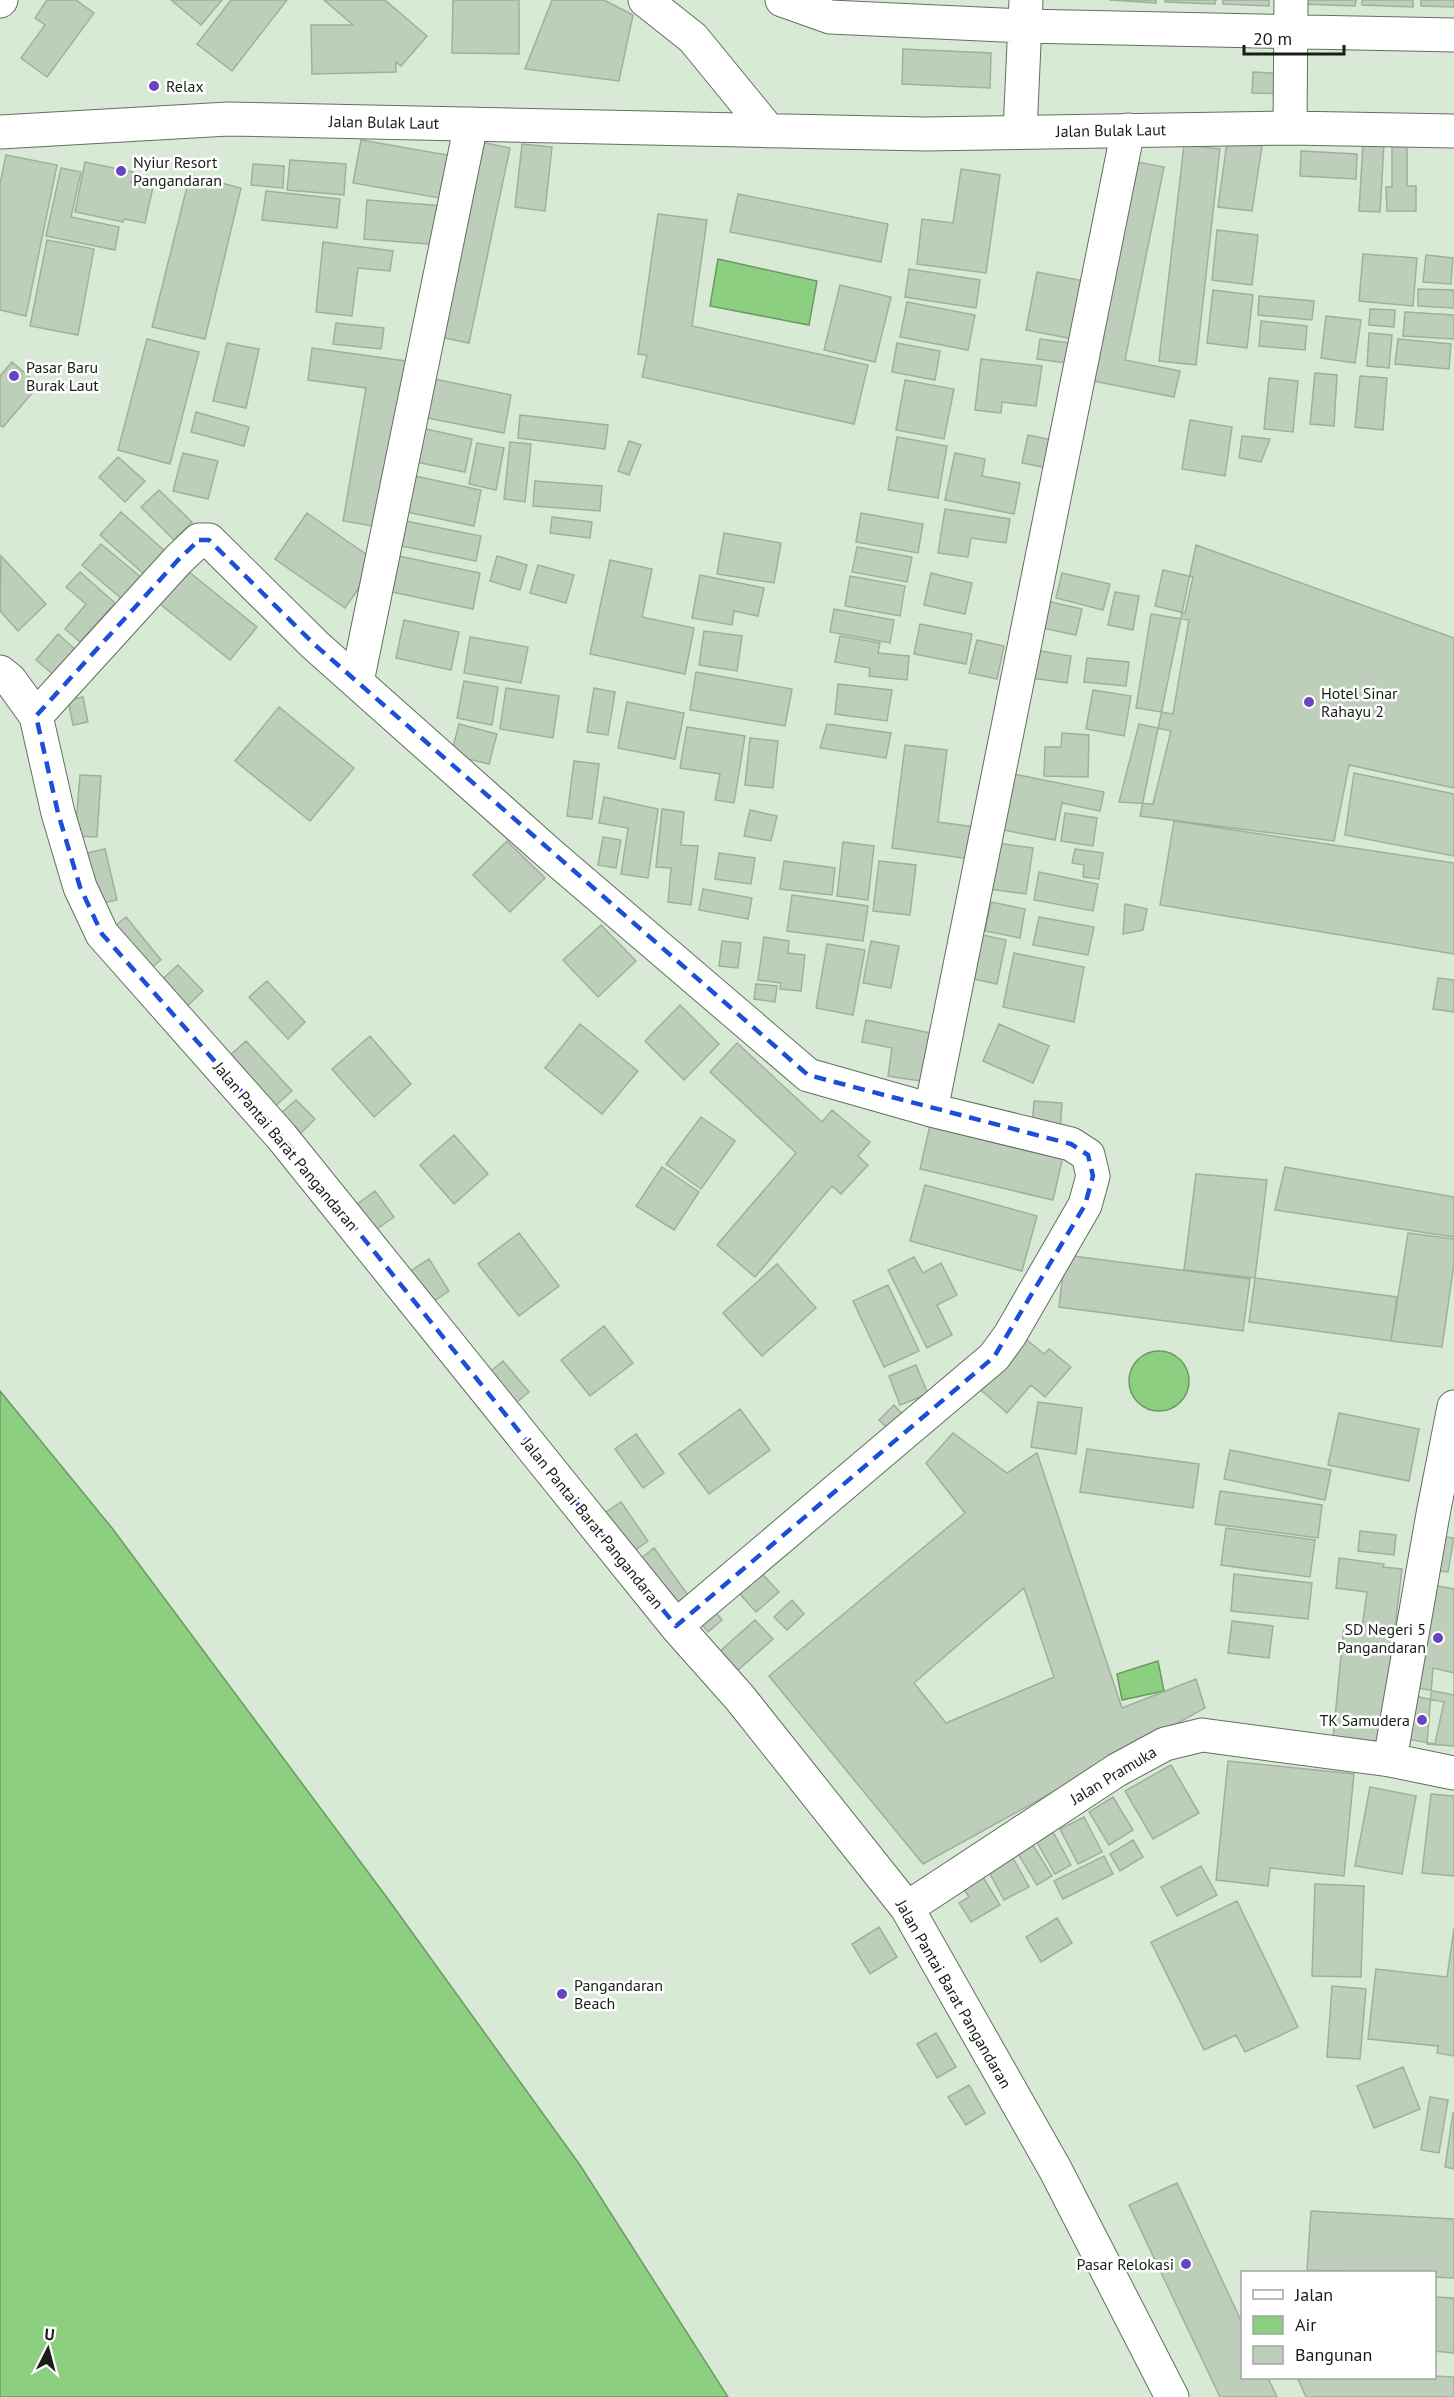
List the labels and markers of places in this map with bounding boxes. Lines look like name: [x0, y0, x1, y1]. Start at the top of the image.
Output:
place label: Relax: [166, 76, 204, 96]
marker: Relax: [147, 79, 161, 93]
place label: Nyiur Resort Pangandaran: [133, 152, 222, 190]
marker: Nyiur Resort Pangandaran: [114, 164, 128, 178]
place label: Pasar Baru Burak Laut: [26, 357, 99, 395]
marker: Pasar Baru Burak Laut: [7, 369, 21, 383]
place label: Hotel Sinar Rahayu 2: [1321, 683, 1398, 721]
marker: Hotel Sinar Rahayu 2: [1302, 695, 1316, 709]
place label: SD Negeri 5 Pangandaran: [1337, 1619, 1426, 1657]
marker: SD Negeri 5 Pangandaran: [1431, 1631, 1445, 1645]
place label: TK Samudera: [1319, 1710, 1410, 1730]
marker: TK Samudera: [1415, 1713, 1429, 1727]
place label: Pangandaran Beach: [574, 1975, 663, 2013]
marker: Pangandaran Beach: [555, 1987, 569, 2001]
place label: Pasar Relokasi: [1077, 2254, 1174, 2274]
marker: Pasar Relokasi: [1179, 2257, 1193, 2271]

